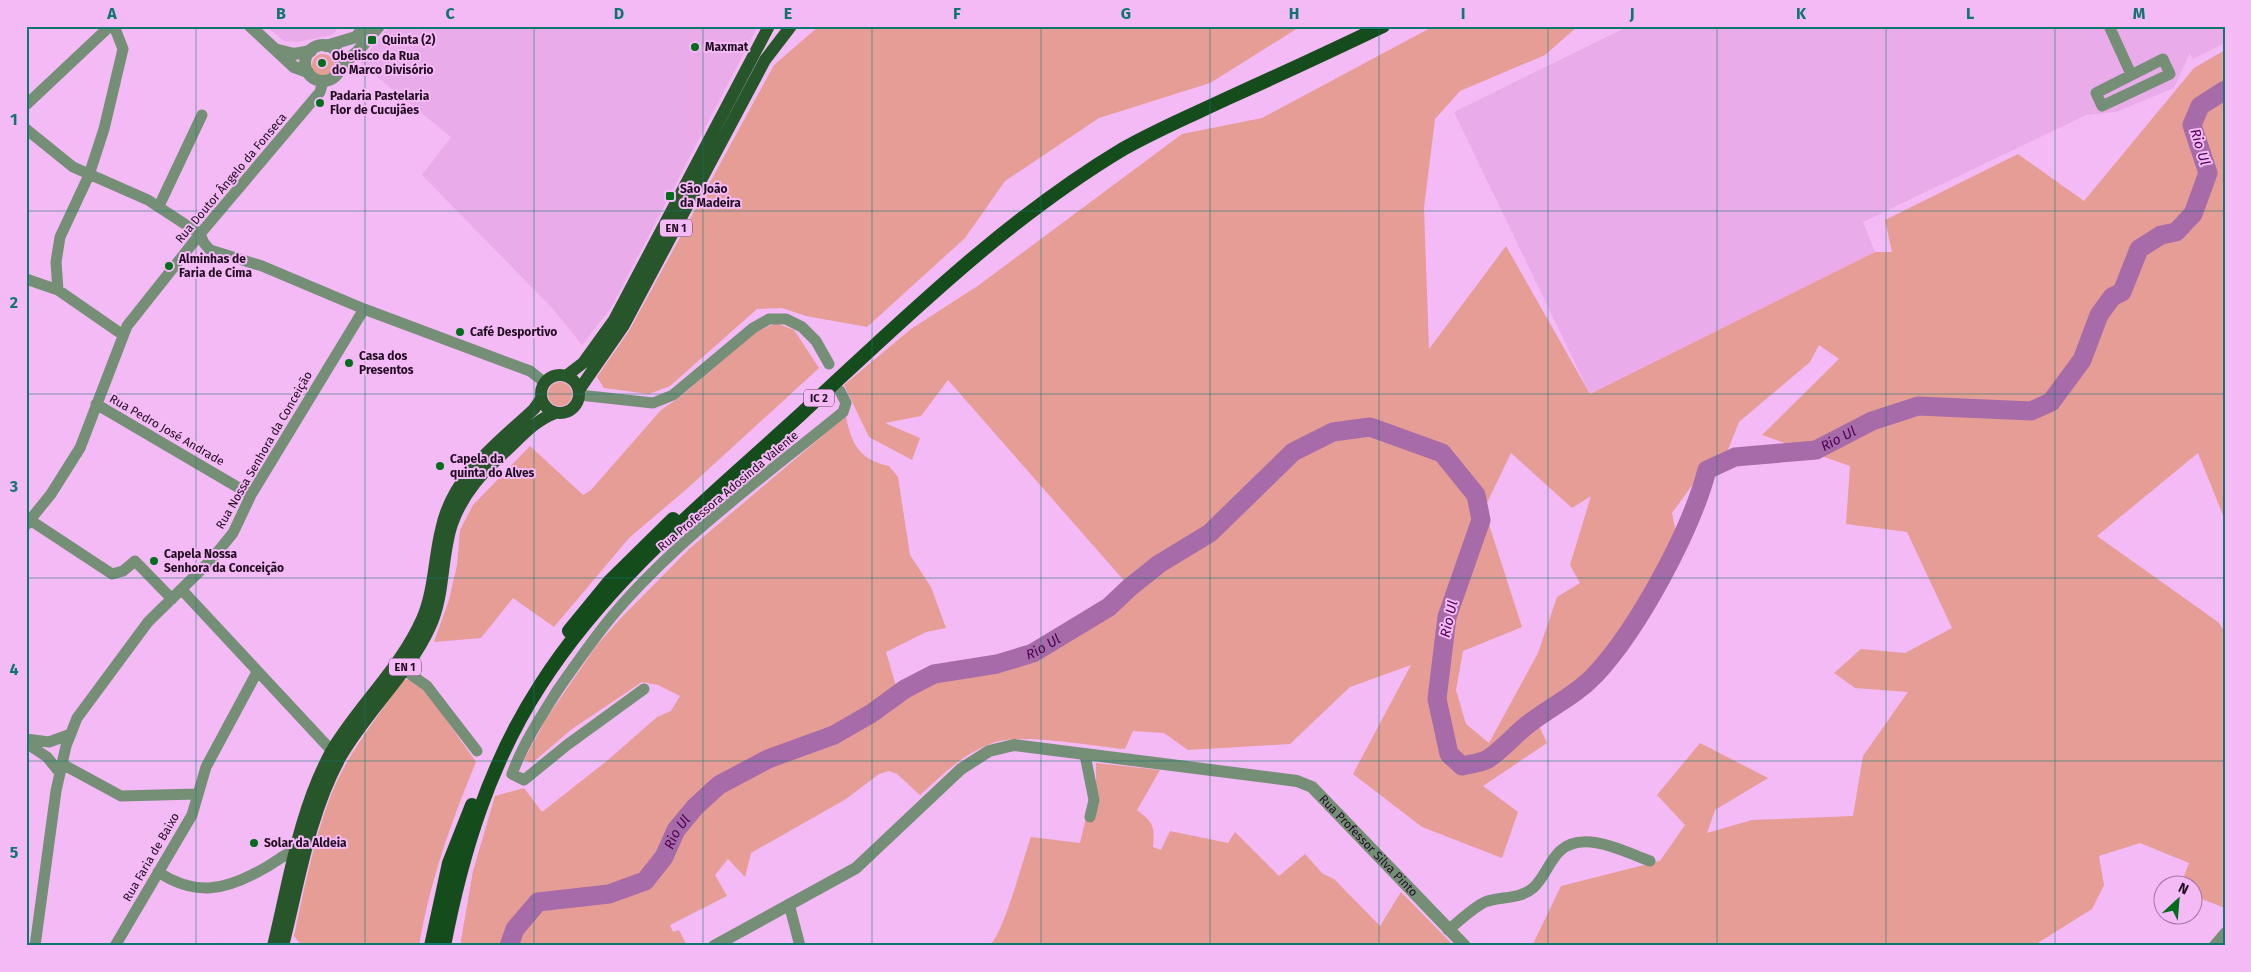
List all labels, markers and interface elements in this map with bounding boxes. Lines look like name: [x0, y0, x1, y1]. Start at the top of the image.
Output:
text: A: [106, 4, 117, 23]
text: B: [276, 4, 286, 23]
text: C: [445, 4, 455, 23]
text: D: [614, 4, 624, 23]
text: E: [784, 4, 792, 23]
text: F: [953, 4, 961, 23]
text: G: [1121, 4, 1131, 23]
text: H: [1289, 4, 1299, 23]
text: I: [1461, 4, 1465, 23]
text: J: [1628, 4, 1635, 23]
text: K: [1796, 4, 1807, 23]
text: L: [1966, 4, 1974, 23]
text: M: [2133, 4, 2146, 23]
place label: Quinta (2): [382, 33, 435, 47]
marker: Quinta (2): [366, 34, 378, 46]
place label: Maxmat: [705, 40, 749, 54]
marker: Maxmat: [689, 41, 701, 53]
place label: Obelisco da Rua do Marco Divisório: [332, 49, 434, 77]
marker: Obelisco da Rua do Marco Divisório: [316, 57, 328, 69]
place label: Padaria Pastelaria Flor de Cucujães: [330, 89, 430, 117]
marker: Padaria Pastelaria Flor de Cucujães: [314, 97, 326, 109]
street label: Rua Doutor Ângelo da Fonseca: [172, 109, 290, 246]
text: 1: [10, 110, 18, 129]
water label: Rio Ul: [2186, 127, 2214, 167]
place label: São João da Madeira: [680, 182, 741, 210]
marker: São João da Madeira: [664, 190, 676, 202]
road number: EN 1: [660, 220, 692, 237]
place label: Alminhas de Faria de Cima: [178, 252, 252, 280]
marker: Alminhas de Faria de Cima: [163, 260, 175, 272]
text: 2: [10, 293, 18, 312]
place label: Café Desportivo: [470, 325, 557, 339]
marker: Café Desportivo: [454, 326, 466, 338]
place label: Casa dos Presentos: [359, 349, 414, 377]
marker: Casa dos Presentos: [343, 357, 355, 369]
street label: Rua Nossa Senhora da Conceição: [213, 369, 315, 531]
road number: IC 2: [804, 389, 834, 406]
street label: Rua Pedro José Andrade: [107, 391, 227, 469]
water label: Rio Ul: [1818, 422, 1859, 455]
street label: Rua Professora Adosinda Valente: [655, 428, 801, 554]
place label: Capela da quinta do Alves: [450, 452, 535, 480]
marker: Capela da quinta do Alves: [434, 460, 446, 472]
text: 3: [9, 477, 18, 496]
place label: Capela Nossa Senhora da Conceição: [164, 547, 284, 576]
marker: Capela Nossa Senhora da Conceição: [148, 555, 160, 567]
water label: Rio Ul: [1437, 599, 1461, 639]
water label: Rio Ul: [1024, 630, 1063, 663]
road number: EN 1: [389, 659, 421, 676]
text: 4: [9, 660, 19, 679]
street label: Rua Professor Silva Pinto: [1316, 792, 1420, 899]
street label: Rua Faria de Baixo: [120, 810, 182, 904]
water label: Rio Ul: [660, 811, 694, 852]
place label: Solar da Aldeia: [264, 836, 347, 850]
marker: Solar da Aldeia: [248, 837, 260, 849]
text: 5: [10, 843, 19, 862]
north arrow: [2154, 874, 2204, 924]
text: N: [2176, 879, 2191, 898]

